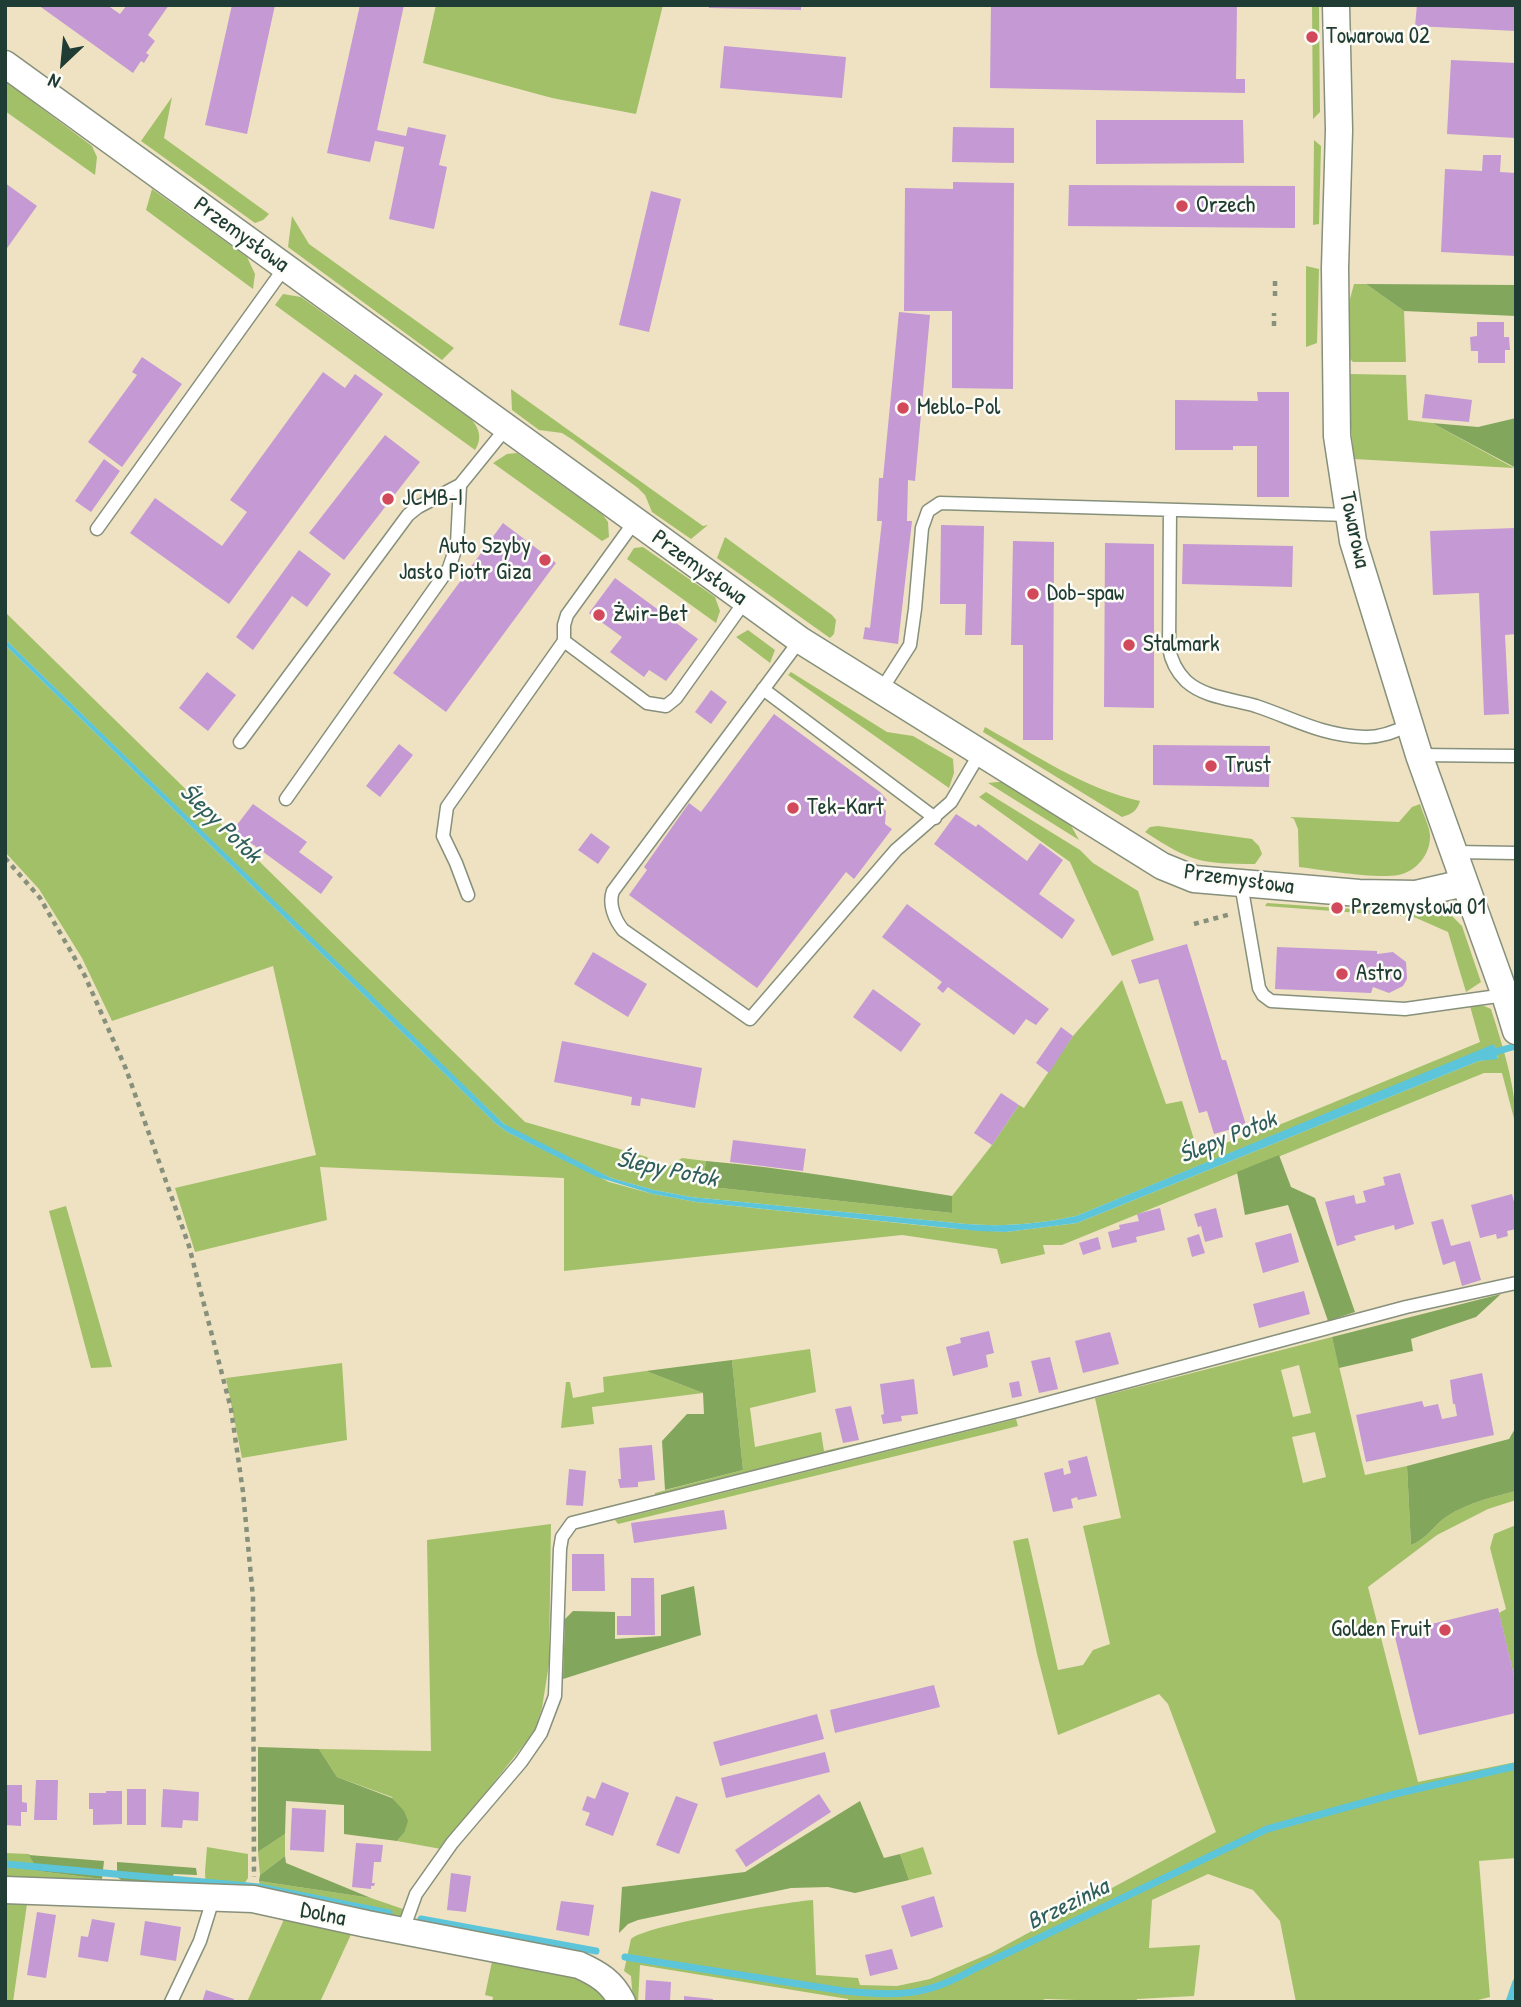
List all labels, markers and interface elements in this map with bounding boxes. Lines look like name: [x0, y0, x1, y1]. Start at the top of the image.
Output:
place label: Towarowa 02: [1326, 23, 1430, 51]
north arrow: [28, 28, 98, 98]
marker: Towarowa 02: [1304, 29, 1320, 45]
text: N: [44, 68, 64, 96]
street label: Przemysłowa: [188, 191, 294, 279]
place label: Orzech: [1196, 192, 1255, 220]
marker: Orzech: [1174, 198, 1190, 214]
place label: Meblo-Pol: [917, 394, 1000, 422]
marker: Meblo-Pol: [895, 400, 911, 416]
place label: JCMB-I: [402, 485, 463, 513]
street label: Towarowa: [1332, 489, 1376, 571]
marker: JCMB-I: [380, 491, 396, 507]
street label: Przemysłowa: [646, 524, 752, 612]
place label: Auto Szyby Jasło Piotr Giza: [399, 533, 531, 587]
marker: Auto Szyby Jasło Piotr Giza: [537, 552, 553, 568]
place label: Dob-spaw: [1047, 580, 1124, 608]
marker: Dob-spaw: [1025, 586, 1041, 602]
place label: Żwir-Bet: [613, 601, 687, 629]
marker: Żwir-Bet: [591, 607, 607, 623]
place label: Stalmark: [1143, 631, 1220, 659]
marker: Stalmark: [1121, 637, 1137, 653]
place label: Trust: [1225, 752, 1271, 780]
marker: Trust: [1203, 758, 1219, 774]
water label: Ślepy Potok: [173, 778, 267, 870]
place label: Tek-Kart: [807, 794, 884, 822]
marker: Tek-Kart: [785, 800, 801, 816]
street label: Przemysłowa: [1182, 859, 1296, 901]
place label: Przemysłowa 01: [1351, 894, 1486, 922]
marker: Przemysłowa 01: [1329, 900, 1345, 916]
place label: Astro: [1356, 960, 1402, 988]
marker: Astro: [1334, 966, 1350, 982]
water label: Ślepy Potok: [1175, 1106, 1281, 1170]
water label: Ślepy Potok: [614, 1145, 720, 1195]
place label: Golden Fruit: [1331, 1616, 1431, 1644]
marker: Golden Fruit: [1437, 1622, 1453, 1638]
water label: Brzezinka: [1023, 1873, 1113, 1937]
street label: Dolna: [298, 1897, 348, 1933]

